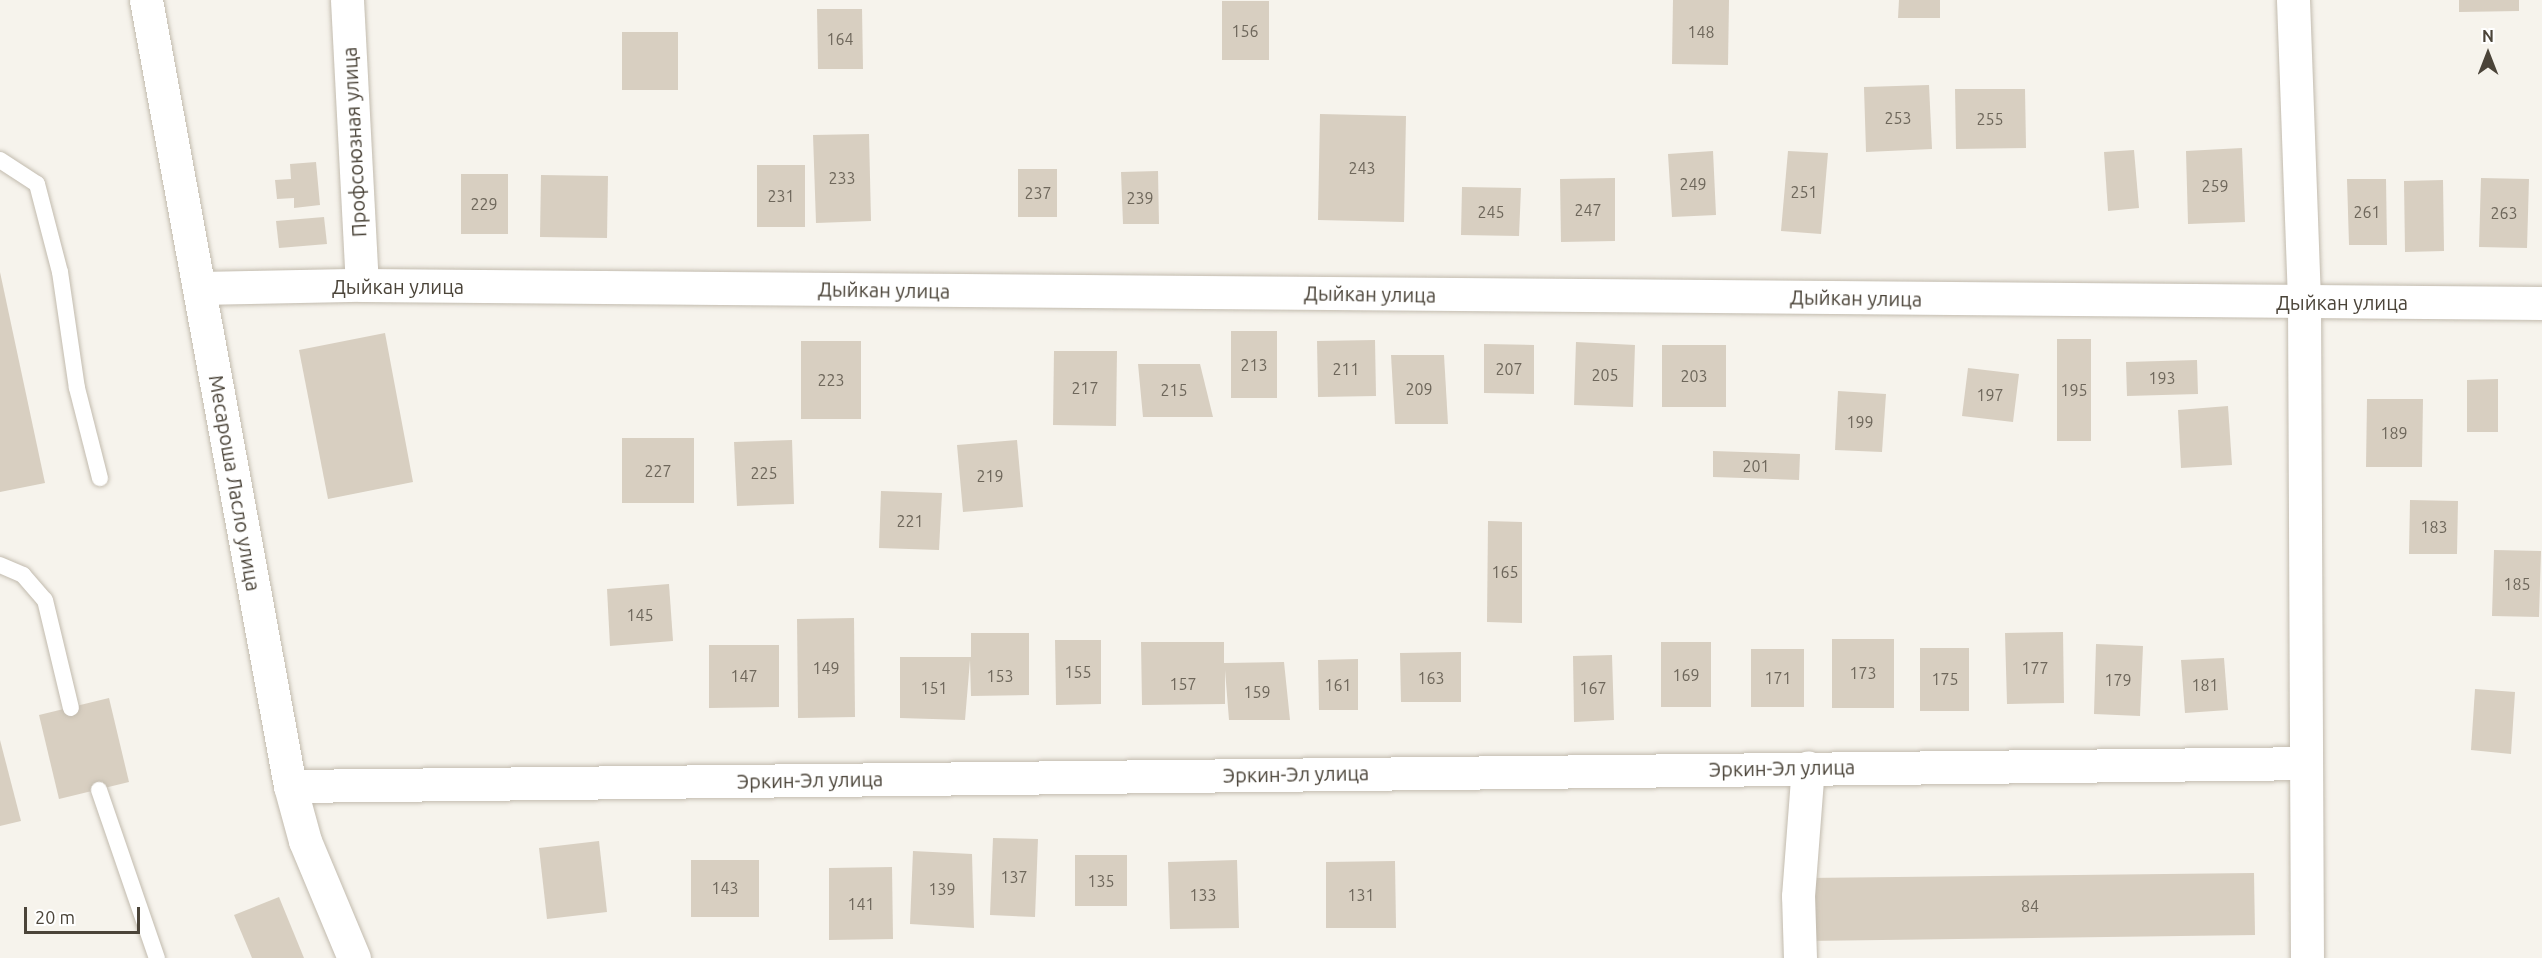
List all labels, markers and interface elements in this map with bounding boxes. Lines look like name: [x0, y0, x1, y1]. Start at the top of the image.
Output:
house number: 156: [1231, 21, 1259, 41]
house number: 148: [1687, 22, 1715, 42]
north arrow: [2458, 24, 2518, 84]
text: N: [2482, 27, 2494, 45]
house number: 164: [826, 29, 854, 49]
street label: Профсоюзная улица: [337, 46, 371, 238]
house number: 253: [1884, 108, 1912, 128]
house number: 255: [1976, 109, 2004, 129]
house number: 243: [1348, 158, 1376, 178]
house number: 233: [828, 168, 856, 188]
house number: 249: [1679, 174, 1707, 194]
house number: 259: [2201, 176, 2229, 196]
house number: 251: [1790, 182, 1818, 202]
house number: 237: [1024, 183, 1052, 203]
house number: 231: [767, 186, 795, 206]
house number: 239: [1126, 188, 1154, 208]
house number: 229: [470, 194, 498, 214]
house number: 247: [1574, 200, 1602, 220]
house number: 245: [1477, 202, 1505, 222]
house number: 261: [2353, 202, 2381, 222]
house number: 263: [2490, 203, 2518, 223]
street label: Дыйкан улица: [332, 274, 464, 298]
street label: Дыйкан улица: [818, 277, 950, 303]
street label: Дыйкан улица: [1304, 281, 1436, 307]
street label: Дыйкан улица: [1790, 285, 1922, 311]
street label: Дыйкан улица: [2276, 290, 2408, 314]
house number: 213: [1240, 355, 1268, 375]
house number: 211: [1332, 359, 1360, 379]
house number: 207: [1495, 359, 1523, 379]
house number: 205: [1591, 365, 1619, 385]
house number: 203: [1680, 366, 1708, 386]
house number: 193: [2148, 368, 2176, 388]
house number: 223: [817, 370, 845, 390]
street label: Месароша Ласло улица: [204, 373, 266, 593]
house number: 217: [1071, 378, 1099, 398]
house number: 209: [1405, 379, 1433, 399]
house number: 215: [1160, 380, 1188, 400]
house number: 195: [2060, 380, 2088, 400]
house number: 197: [1976, 385, 2004, 405]
house number: 199: [1846, 412, 1874, 432]
house number: 189: [2380, 423, 2408, 443]
house number: 201: [1742, 456, 1770, 476]
house number: 227: [644, 461, 672, 481]
house number: 225: [750, 463, 778, 483]
house number: 219: [976, 466, 1004, 486]
house number: 221: [896, 511, 924, 531]
house number: 183: [2420, 517, 2448, 537]
house number: 165: [1491, 562, 1519, 582]
house number: 185: [2503, 574, 2531, 594]
house number: 145: [626, 605, 654, 625]
house number: 149: [812, 658, 840, 678]
house number: 177: [2021, 658, 2049, 678]
house number: 155: [1064, 662, 1092, 682]
house number: 173: [1849, 663, 1877, 683]
house number: 169: [1672, 665, 1700, 685]
house number: 147: [730, 666, 758, 686]
house number: 153: [986, 666, 1014, 686]
house number: 163: [1417, 668, 1445, 688]
house number: 171: [1764, 668, 1792, 688]
house number: 175: [1931, 669, 1959, 689]
house number: 179: [2104, 670, 2132, 690]
house number: 157: [1169, 674, 1197, 694]
house number: 161: [1324, 675, 1352, 695]
house number: 181: [2191, 675, 2219, 695]
house number: 151: [920, 678, 948, 698]
house number: 167: [1579, 678, 1607, 698]
house number: 159: [1243, 682, 1271, 702]
street label: Эркин-Эл улица: [1709, 755, 1855, 781]
street label: Эркин-Эл улица: [1223, 761, 1369, 787]
street label: Эркин-Эл улица: [737, 767, 883, 793]
house number: 137: [1000, 867, 1028, 887]
house number: 135: [1087, 871, 1115, 891]
house number: 143: [711, 878, 739, 898]
house number: 139: [928, 879, 956, 899]
house number: 133: [1189, 885, 1217, 905]
house number: 131: [1347, 885, 1375, 905]
house number: 141: [847, 894, 875, 914]
scale bar: [27, 895, 142, 933]
house number: 84: [2021, 896, 2039, 916]
text: 20 m: [35, 907, 75, 927]

